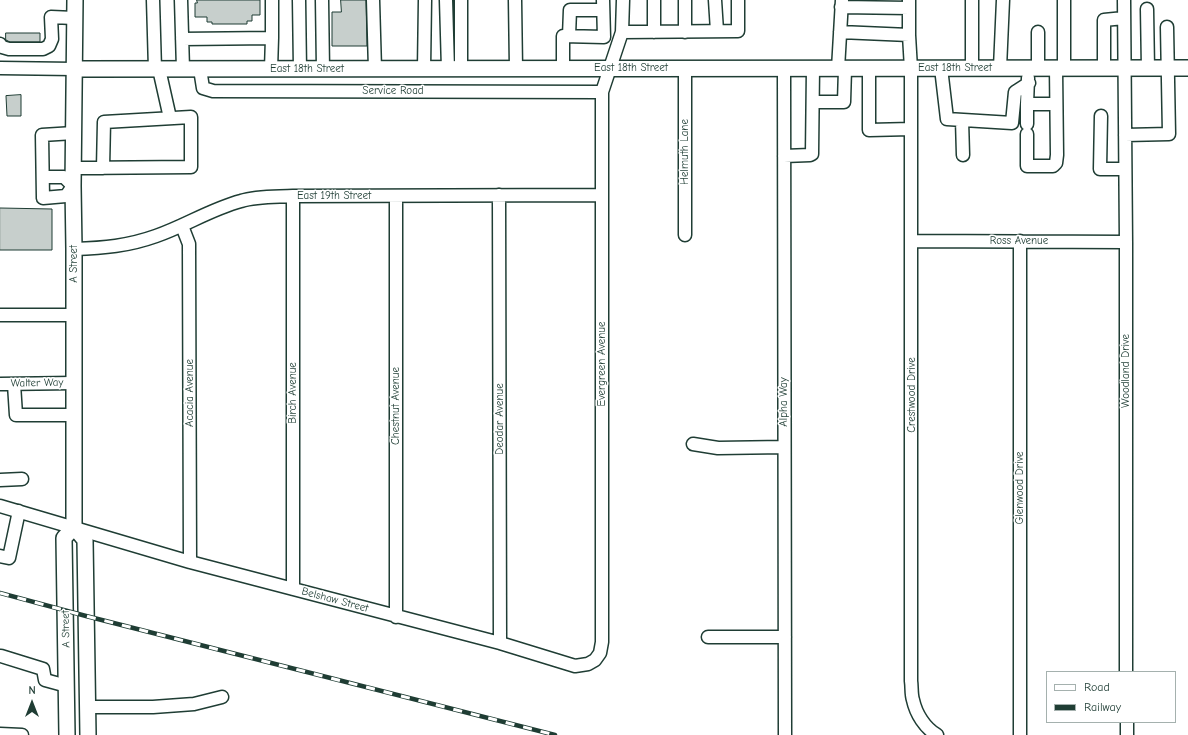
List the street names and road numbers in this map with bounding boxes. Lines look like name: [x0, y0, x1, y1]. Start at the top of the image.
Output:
street label: East 18th Street: [594, 61, 668, 75]
street label: East 18th Street: [918, 61, 992, 75]
street label: East 18th Street: [270, 62, 344, 76]
street label: Service Road: [362, 84, 424, 98]
street label: Helmuth Lane: [678, 119, 692, 185]
street label: East 19th Street: [297, 189, 371, 203]
street label: Ross Avenue: [990, 234, 1048, 248]
street label: A Street: [67, 245, 81, 283]
street label: Evergreen Avenue: [595, 322, 609, 406]
street label: Woodland Drive: [1119, 334, 1133, 408]
street label: Crestwood Drive: [905, 357, 919, 433]
street label: Acacia Avenue: [183, 359, 197, 427]
street label: Birch Avenue: [286, 362, 300, 424]
street label: Chestnut Avenue: [389, 367, 403, 445]
street label: Walter Way: [11, 376, 63, 390]
street label: Alpha Way: [777, 377, 791, 427]
street label: Deodar Avenue: [493, 383, 507, 455]
street label: Glenwood Drive: [1013, 451, 1027, 525]
street label: Belshaw Street: [300, 585, 370, 615]
street label: A Street: [59, 610, 73, 648]

